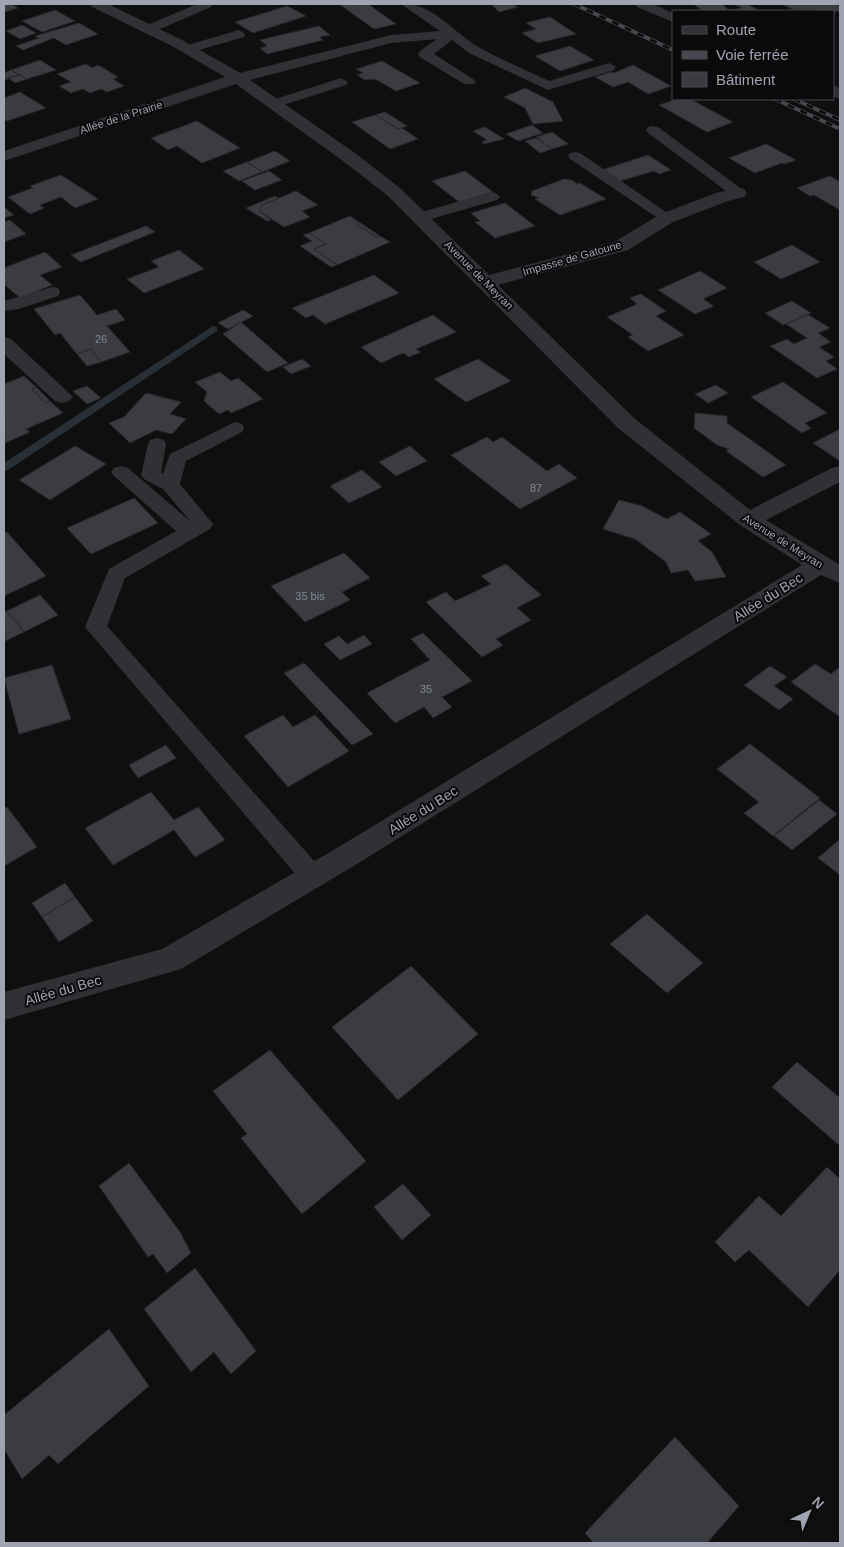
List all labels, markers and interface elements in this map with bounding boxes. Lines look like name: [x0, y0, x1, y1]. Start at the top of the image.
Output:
legend: [672, 10, 834, 100]
text: Route: [716, 21, 756, 38]
text: Voie ferrée: [716, 46, 789, 63]
text: Bâtiment: [716, 71, 776, 88]
street label: Allée de la Prairie: [78, 98, 164, 136]
street label: Avenue de Meyran: [442, 238, 516, 312]
street label: Impasse de Gatoune: [521, 238, 623, 278]
house number: 26: [95, 333, 107, 345]
house number: 87: [530, 482, 542, 494]
street label: Avenue de Meyran: [741, 511, 825, 571]
street label: Allée du Bec: [730, 569, 806, 625]
house number: 35 bis: [295, 590, 325, 602]
house number: 35: [420, 683, 432, 695]
street label: Allée du Bec: [385, 782, 461, 838]
street label: Allée du Bec: [23, 971, 103, 1009]
north arrow: [784, 1487, 834, 1537]
text: N: [809, 1493, 827, 1512]

